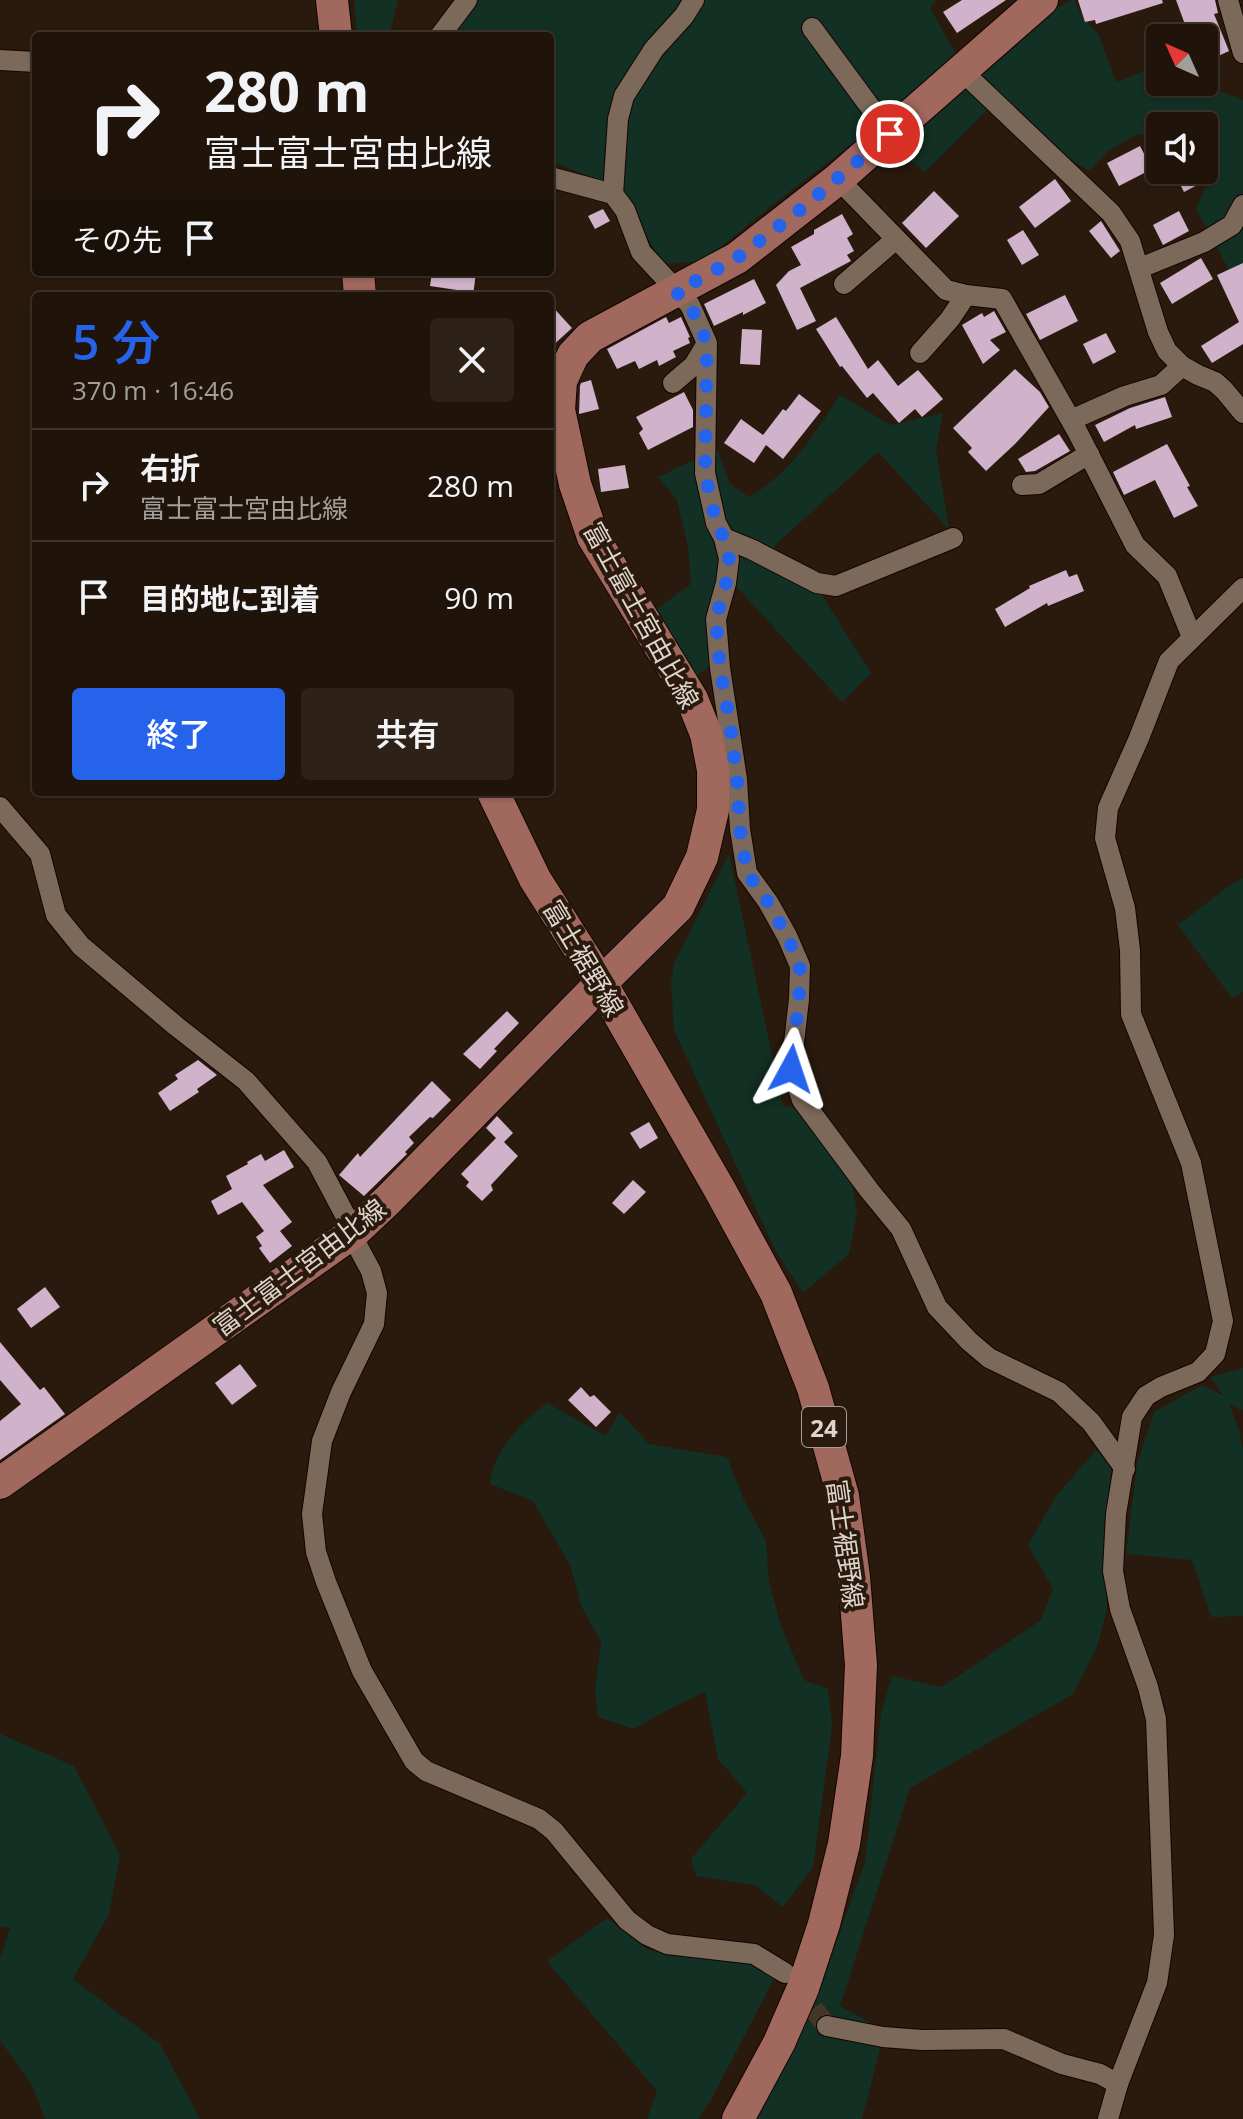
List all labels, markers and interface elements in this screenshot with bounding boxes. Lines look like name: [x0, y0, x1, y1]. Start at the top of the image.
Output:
north arrow: [1146, 24, 1218, 96]
map controls: [1146, 24, 1218, 184]
text: 280 m: [204, 52, 370, 128]
icon: right: [72, 64, 176, 168]
pin: [856, 100, 924, 168]
icon: arrive: [868, 112, 912, 156]
button: sound: [1146, 112, 1218, 184]
text: 富士富士宮由比線: [204, 128, 492, 177]
icon: arrive: [178, 216, 222, 260]
text: その先: [72, 219, 162, 260]
text: 5 分: [72, 309, 160, 374]
button: close: [430, 318, 514, 402]
text: 370 m · 16:46: [72, 372, 234, 408]
text: 右折: [140, 447, 200, 488]
icon: right: [72, 463, 116, 507]
text: 280 m: [427, 465, 514, 506]
text: 富士富士宮由比線: [140, 490, 348, 526]
street label: 富士富士宮由比線: [576, 515, 708, 715]
icon: arrive: [72, 575, 116, 619]
text: 90 m: [444, 577, 514, 618]
text: 目的地に到着: [140, 578, 320, 619]
button: 終了: [72, 688, 285, 780]
button: 共有: [301, 688, 514, 780]
street label: 富士裾野線: [535, 893, 633, 1023]
position arrow: [749, 1027, 833, 1111]
street label: 富士富士宮由比線: [205, 1190, 393, 1344]
road number: 24: [802, 1407, 846, 1447]
street label: 富士裾野線: [819, 1477, 873, 1611]

